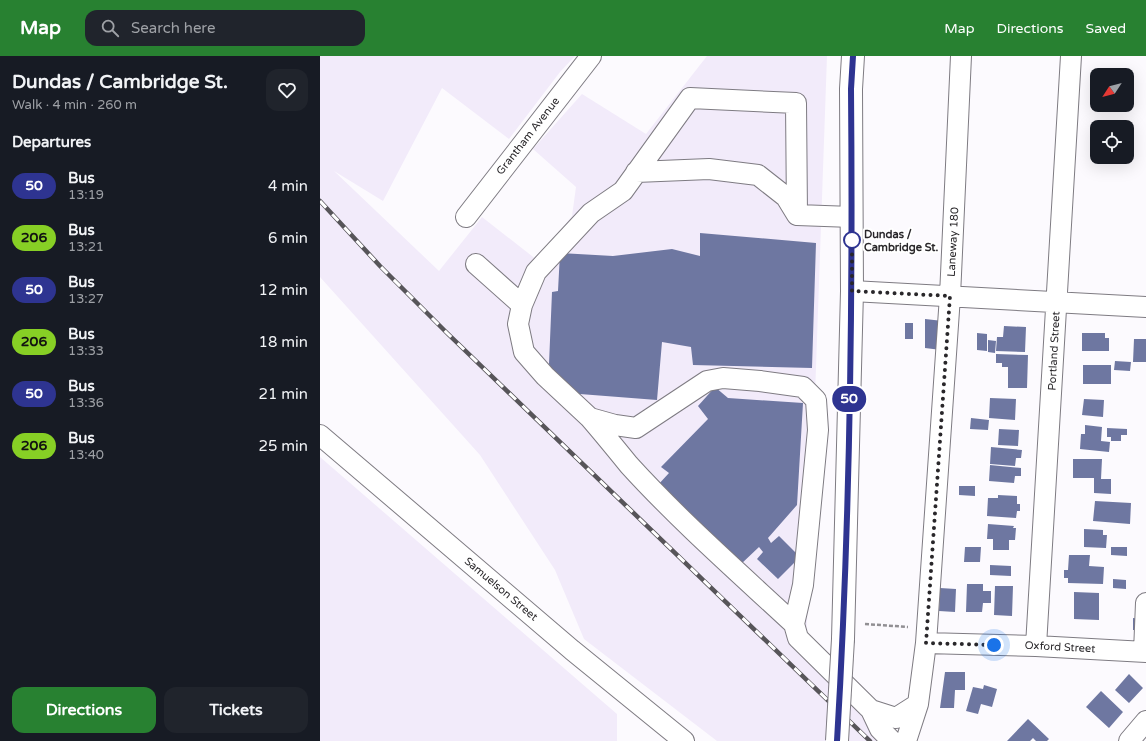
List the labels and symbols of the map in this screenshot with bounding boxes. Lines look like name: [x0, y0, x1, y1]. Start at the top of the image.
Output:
north arrow: [1090, 68, 1134, 112]
street label: Grantham Avenue: [494, 95, 562, 177]
street label: Laneway 180: [945, 207, 961, 277]
place label: Dundas / Cambridge St.: [864, 228, 939, 255]
marker: Dundas / Cambridge St.: [843, 231, 861, 249]
street label: Portland Street: [1045, 311, 1063, 391]
line badge: 50: [831, 386, 867, 412]
street label: Samuelson Street: [462, 555, 540, 623]
your location: [984, 635, 1004, 655]
street label: Oxford Street: [1024, 639, 1096, 655]

